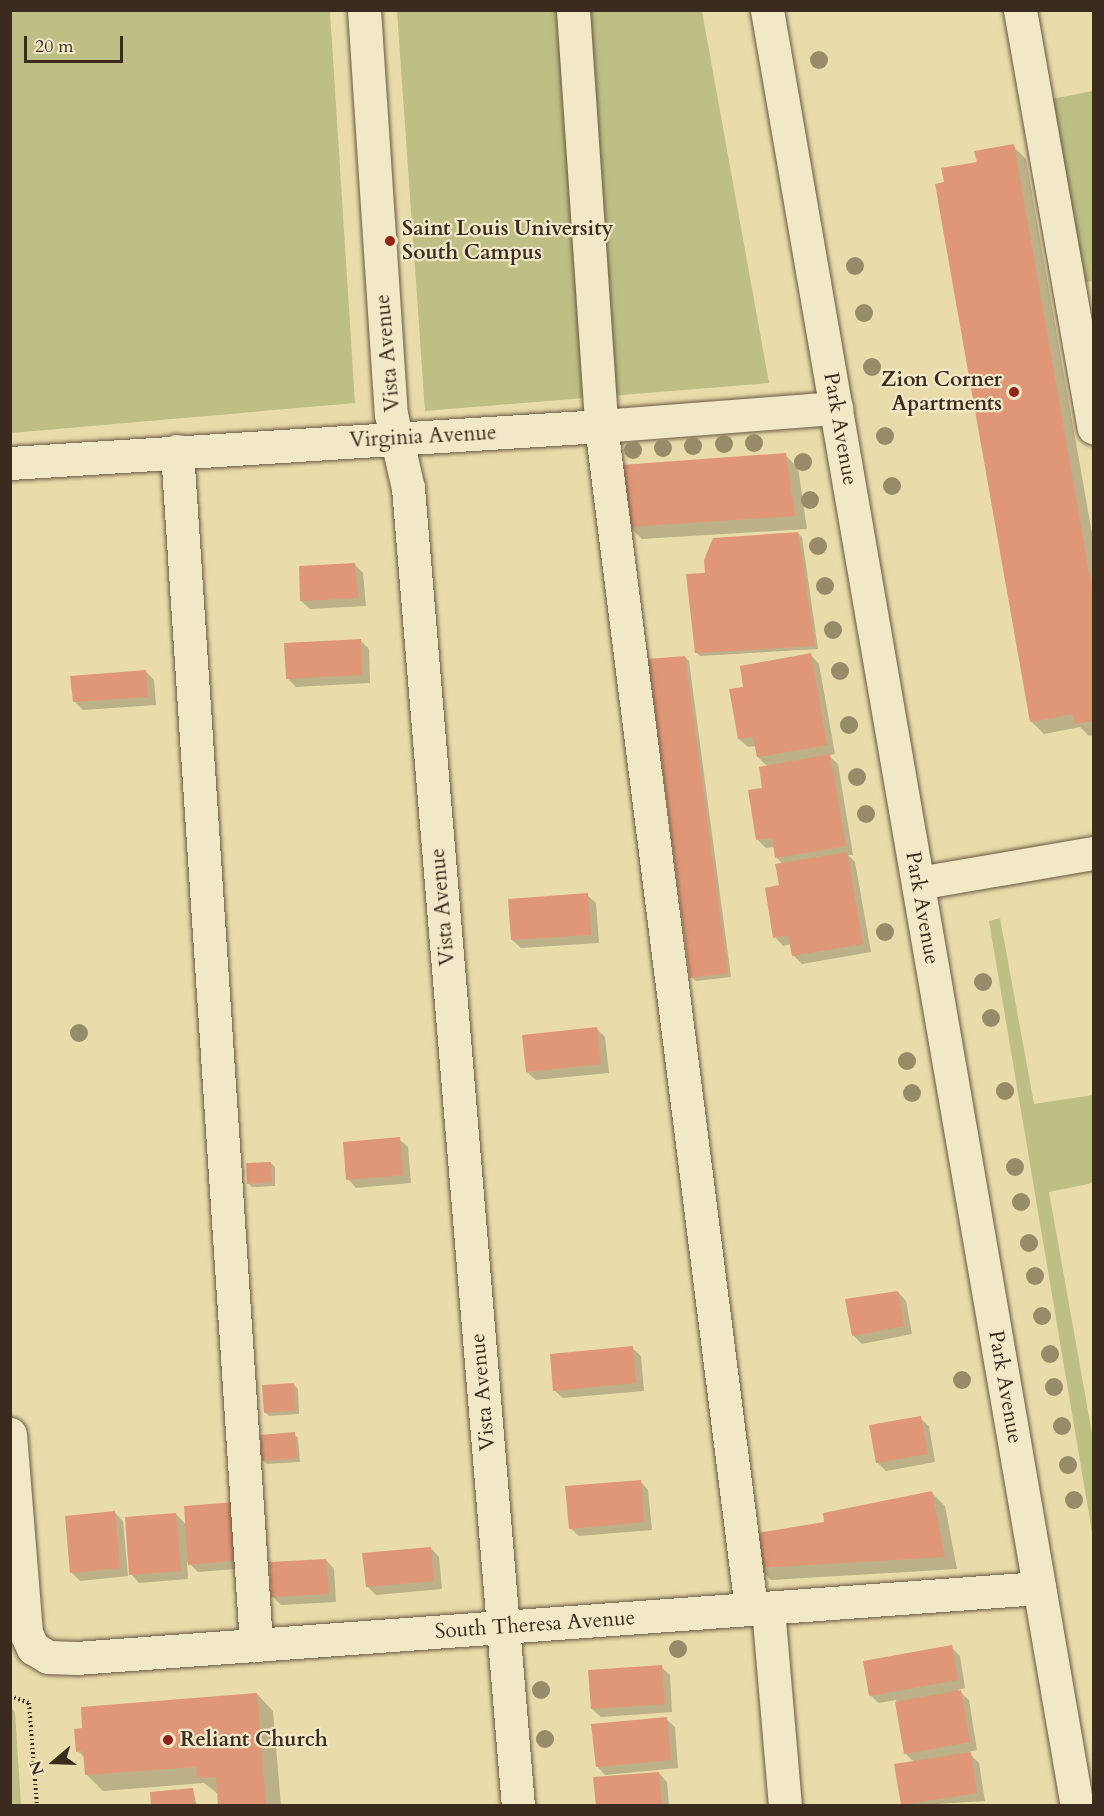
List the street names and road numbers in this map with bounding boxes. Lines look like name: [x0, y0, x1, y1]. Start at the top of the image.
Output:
street label: Vista Avenue: [370, 293, 406, 413]
street label: Park Avenue: [818, 371, 862, 487]
street label: Virginia Avenue: [349, 421, 497, 453]
street label: Vista Avenue: [425, 847, 461, 967]
street label: Park Avenue: [900, 850, 944, 966]
street label: Park Avenue: [983, 1329, 1027, 1445]
street label: Vista Avenue: [465, 1332, 501, 1452]
street label: South Theresa Avenue: [434, 1605, 636, 1645]

